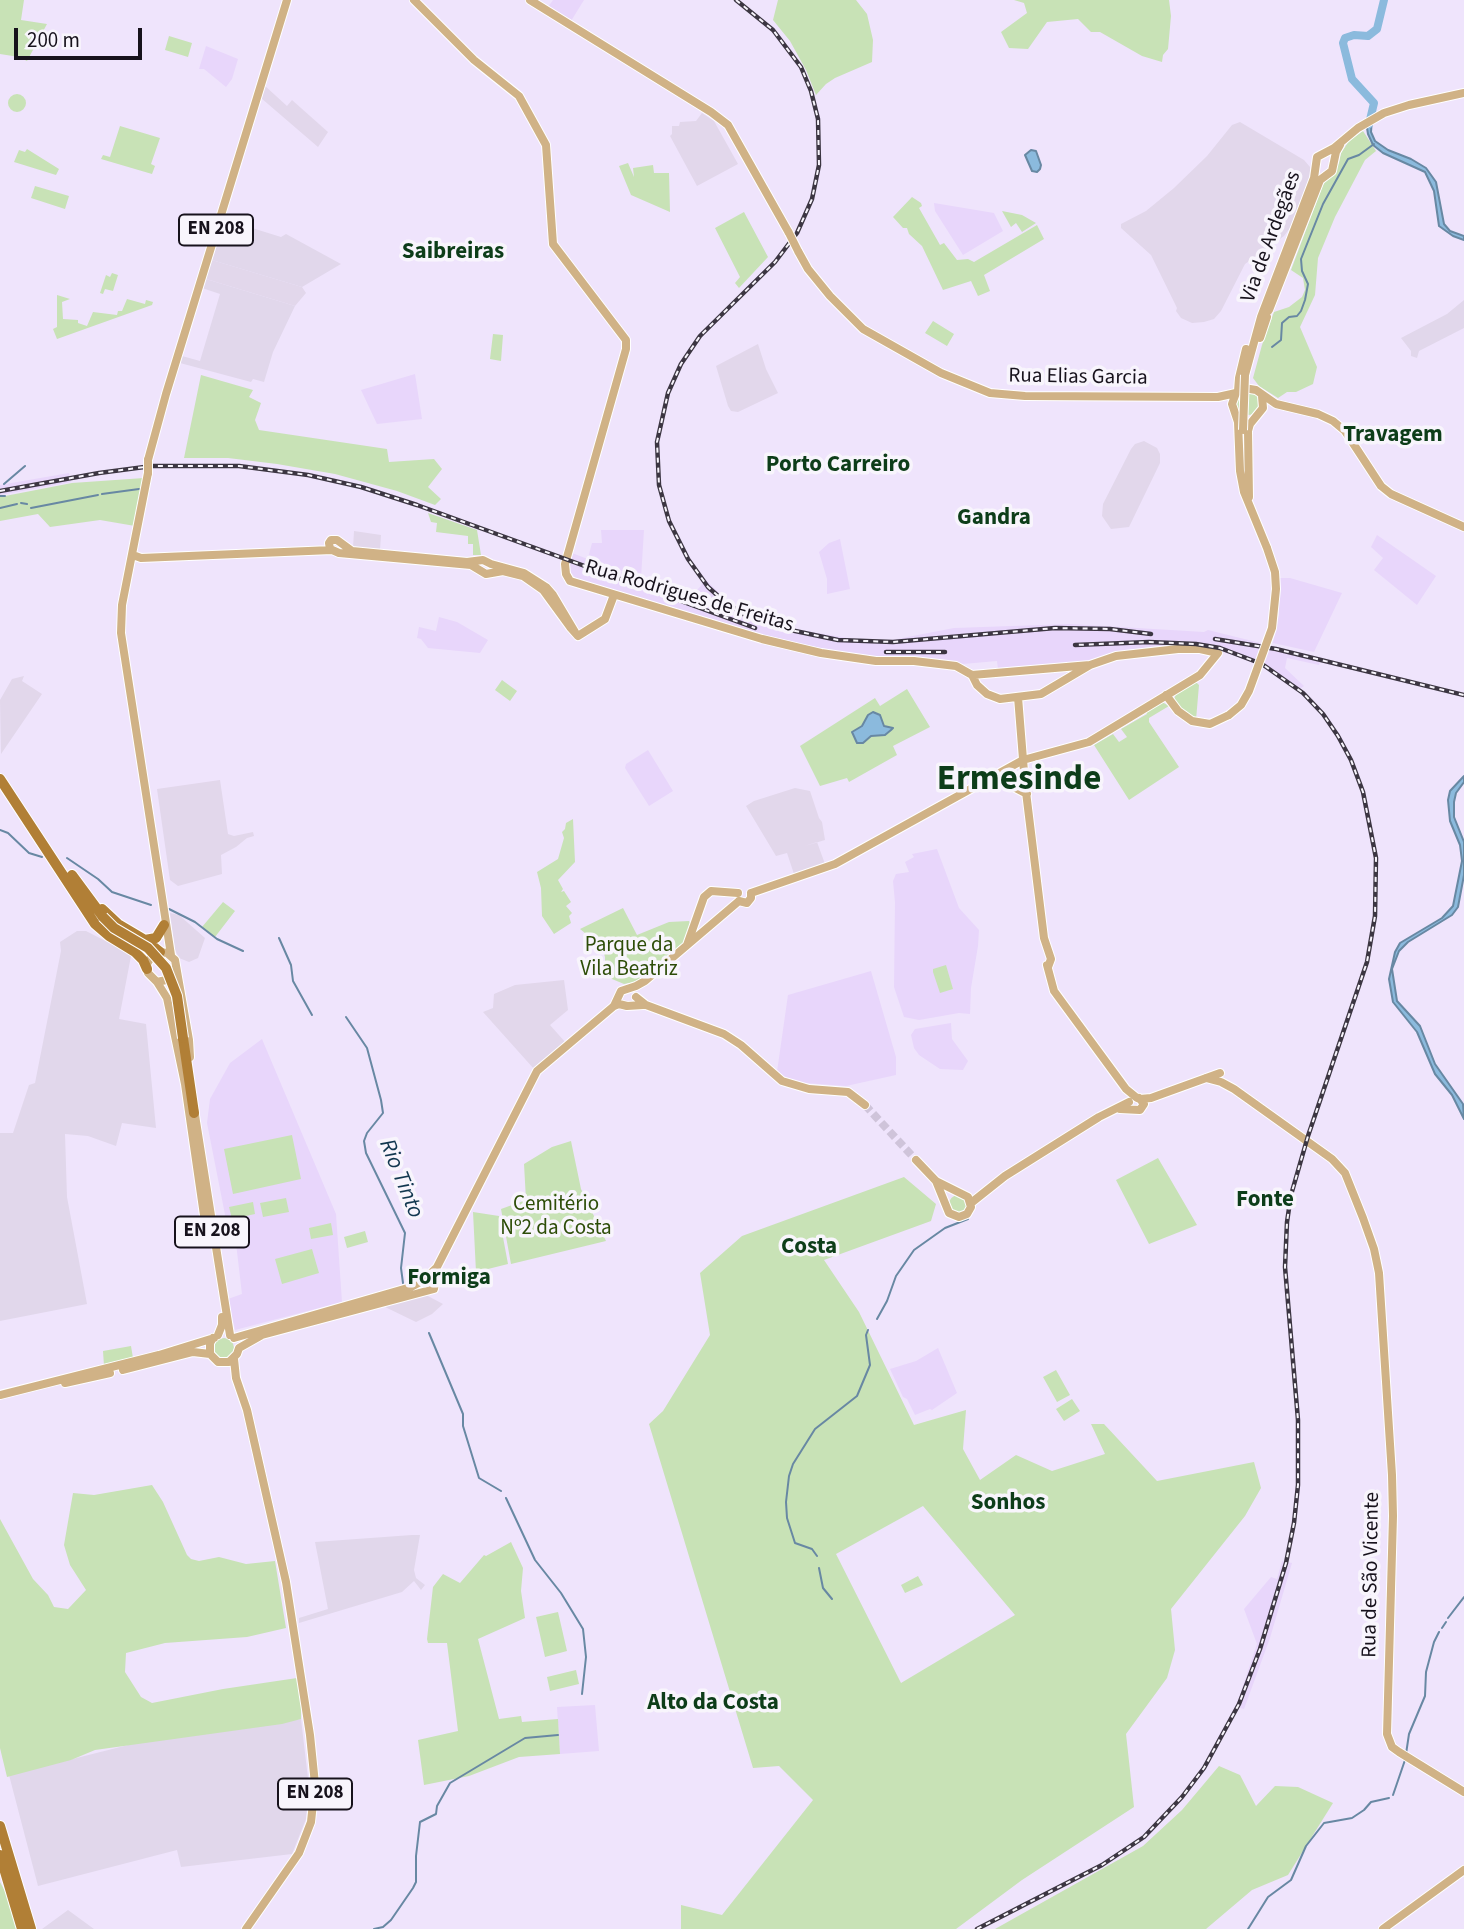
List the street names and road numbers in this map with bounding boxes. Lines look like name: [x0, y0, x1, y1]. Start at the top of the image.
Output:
street label: Via de Ardegães: [1237, 168, 1307, 306]
road number: EN 208: [179, 214, 253, 246]
street label: Rua Elias Garcia: [1008, 364, 1148, 392]
street label: Rua Rodrigues de Freitas: [582, 555, 796, 639]
road number: EN 208: [175, 1216, 249, 1248]
street label: Rua de São Vicente: [1358, 1492, 1386, 1658]
road number: EN 208: [278, 1778, 352, 1810]

